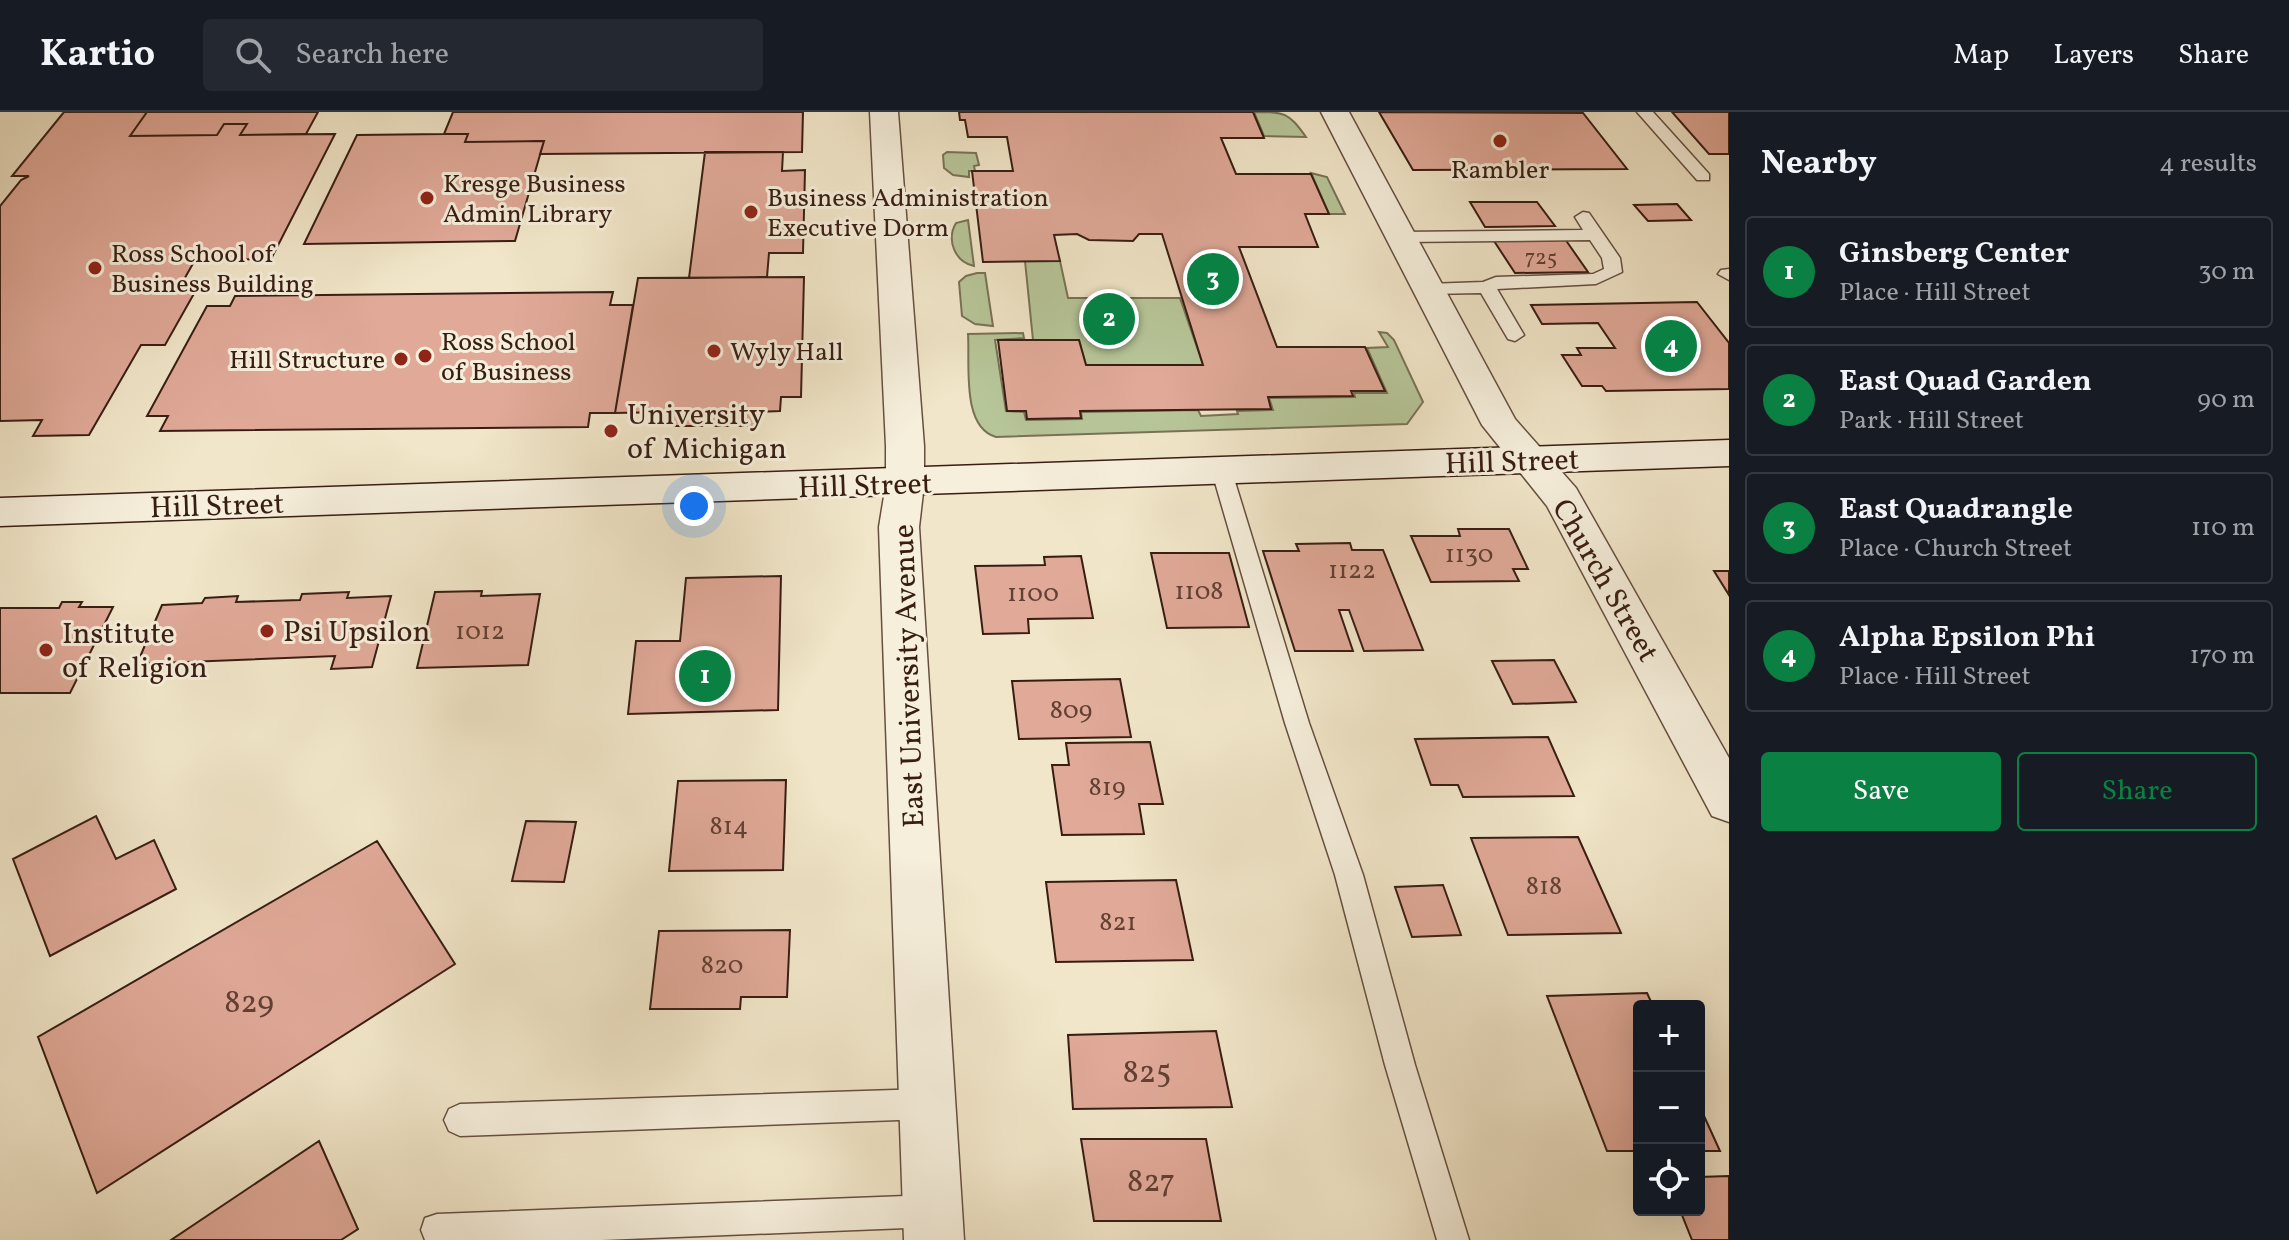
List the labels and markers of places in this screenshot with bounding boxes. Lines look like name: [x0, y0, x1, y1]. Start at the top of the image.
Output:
marker: Rambler: [1491, 132, 1509, 150]
place label: Rambler: [1451, 153, 1549, 189]
place label: Kresge Business Admin Library: [443, 167, 626, 233]
place label: Business Administration Executive Dorm: [767, 181, 1049, 247]
marker: Kresge Business Admin Library: [418, 189, 436, 207]
marker: Business Administration Executive Dorm: [742, 203, 760, 221]
place label: Ross School of Business Building: [111, 237, 314, 303]
pin: 3: [1187, 249, 1239, 309]
marker: Ross School of Business Building: [86, 259, 104, 277]
pin: 2: [1083, 289, 1135, 349]
pin: 4: [1645, 316, 1697, 376]
place label: Ross School of Business: [441, 325, 576, 391]
place label: Wyly Hall: [730, 335, 843, 371]
marker: Wyly Hall: [705, 342, 723, 360]
place label: Hill Structure: [229, 343, 385, 379]
marker: Ross School of Business: [416, 347, 434, 365]
marker: Hill Structure: [392, 350, 410, 368]
place label: University of Michigan: [627, 395, 787, 471]
marker: University of Michigan: [602, 422, 620, 440]
place label: Psi Upsilon: [283, 612, 430, 654]
place label: Institute of Religion: [62, 614, 208, 690]
marker: Psi Upsilon: [258, 622, 276, 640]
marker: Institute of Religion: [37, 641, 55, 659]
pin: 1: [679, 646, 731, 706]

